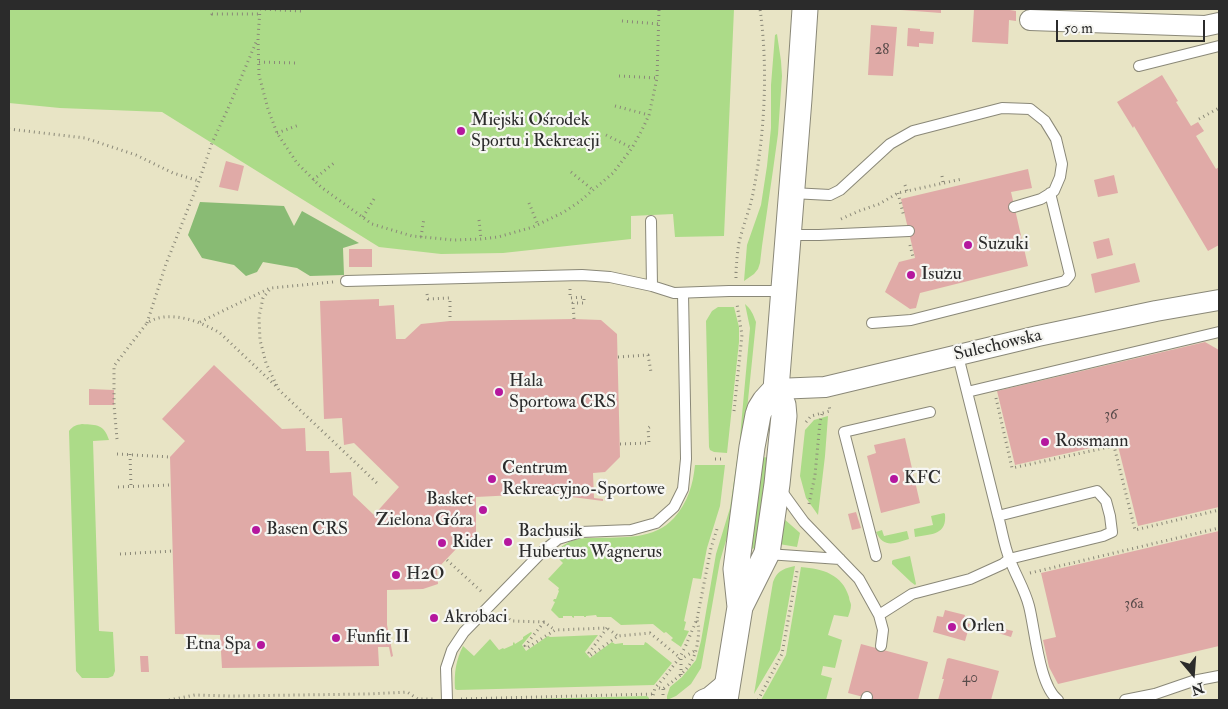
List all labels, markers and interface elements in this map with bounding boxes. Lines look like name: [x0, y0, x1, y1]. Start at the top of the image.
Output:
scale bar: [1058, 10, 1207, 42]
text: 50 m: [1064, 19, 1093, 38]
house number: 28: [875, 42, 889, 60]
place label: Miejski Ośrodek Sportu i Rekreacji: [471, 110, 600, 152]
marker: Miejski Ośrodek Sportu i Rekreacji: [455, 125, 467, 137]
place label: Suzuki: [978, 234, 1029, 256]
marker: Suzuki: [962, 239, 974, 251]
place label: Isuzu: [921, 264, 962, 286]
marker: Isuzu: [905, 269, 917, 281]
street label: Sulechowska: [952, 325, 1044, 367]
place label: Hala Sportowa CRS: [509, 371, 616, 414]
marker: Hala Sportowa CRS: [493, 386, 505, 398]
house number: 36: [1104, 407, 1118, 425]
place label: Rossmann: [1055, 431, 1129, 453]
marker: Rossmann: [1039, 436, 1051, 448]
place label: Centrum Rekreacyjno-Sportowe: [502, 458, 665, 500]
place label: KFC: [904, 468, 941, 490]
marker: Centrum Rekreacyjno-Sportowe: [486, 473, 498, 485]
marker: KFC: [888, 473, 900, 485]
place label: Basket Zielona Góra: [376, 489, 473, 532]
marker: Basket Zielona Góra: [477, 504, 489, 516]
place label: Basen CRS: [266, 519, 348, 541]
place label: Bachusik Hubertus Wagnerus: [518, 521, 662, 564]
marker: Basen CRS: [250, 524, 262, 536]
place label: Rider: [452, 532, 493, 554]
marker: Bachusik Hubertus Wagnerus: [502, 536, 514, 548]
marker: Rider: [436, 537, 448, 549]
place label: H2O: [406, 564, 445, 586]
marker: H2O: [390, 569, 402, 581]
house number: 36a: [1124, 596, 1144, 614]
place label: Akrobaci: [444, 607, 508, 629]
marker: Akrobaci: [428, 612, 440, 624]
place label: Orlen: [962, 616, 1005, 638]
marker: Orlen: [946, 621, 958, 633]
place label: Funfit II: [346, 627, 410, 649]
marker: Funfit II: [330, 632, 342, 644]
place label: Etna Spa: [185, 634, 251, 656]
marker: Etna Spa: [255, 639, 267, 651]
north arrow: [1168, 649, 1218, 699]
house number: 40: [962, 670, 978, 688]
text: N: [1189, 679, 1206, 699]

